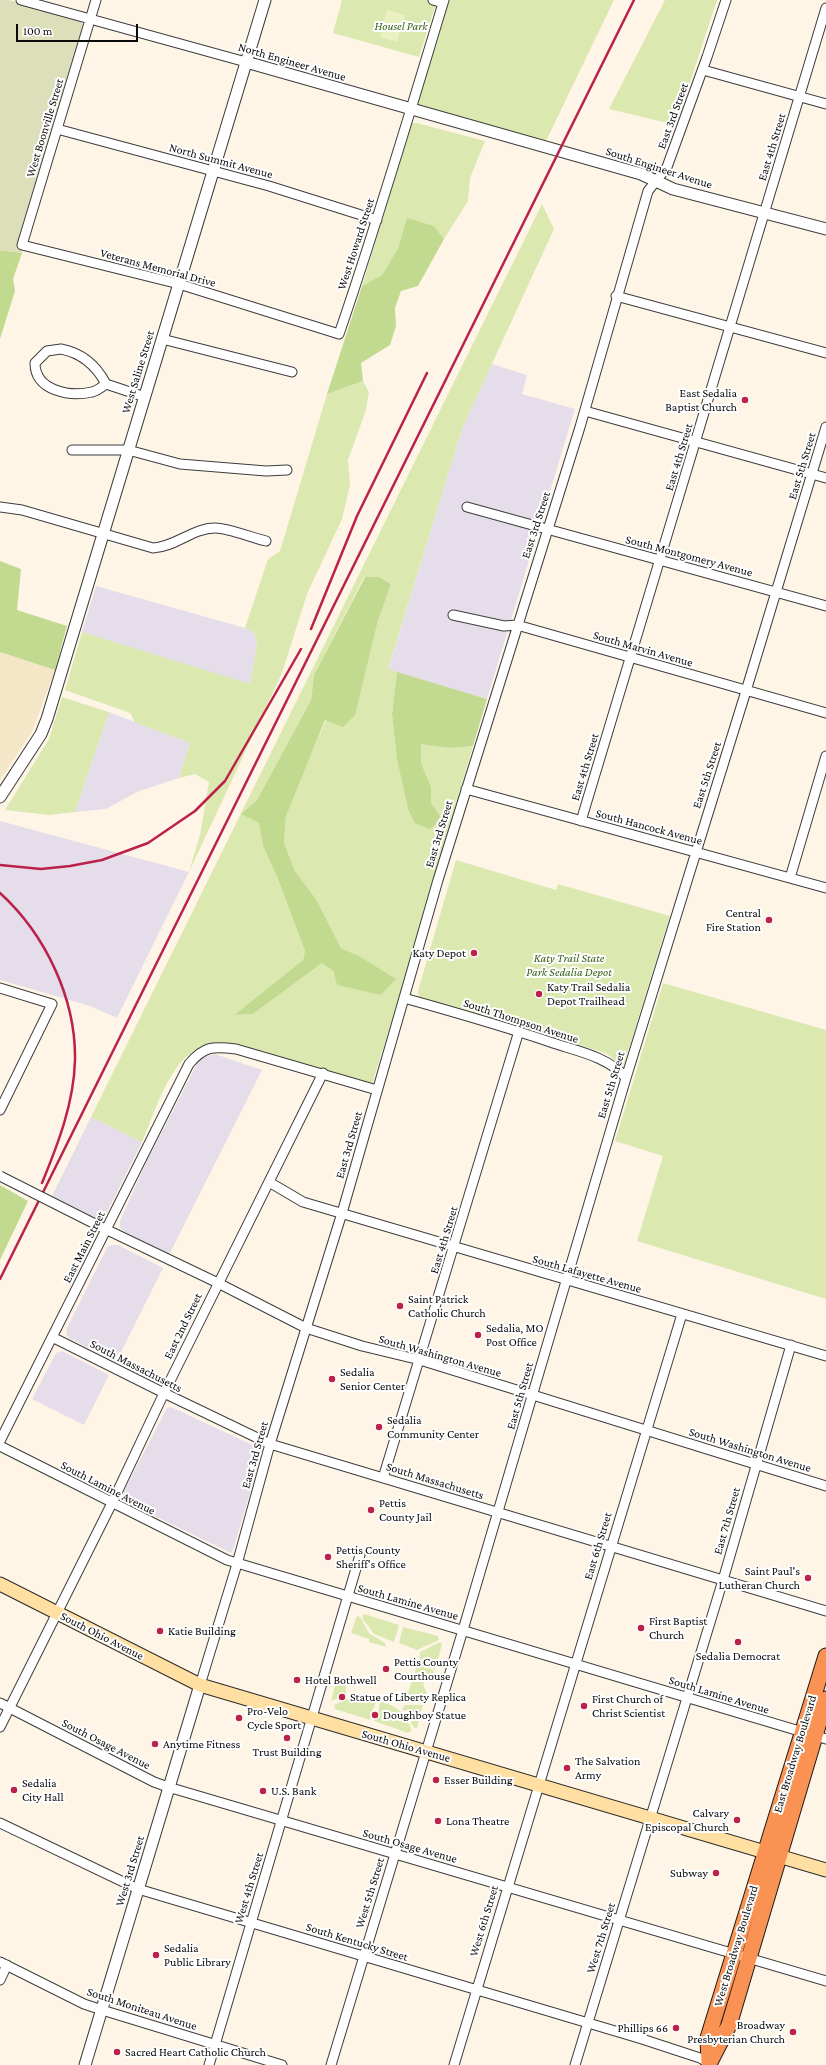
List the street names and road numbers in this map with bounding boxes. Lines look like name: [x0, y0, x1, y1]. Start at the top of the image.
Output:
street label: North Engineer Avenue: [236, 40, 348, 84]
street label: West Boonville Street: [23, 77, 67, 179]
street label: East 3rd Street: [654, 81, 692, 151]
street label: East 4th Street: [755, 111, 789, 183]
street label: North Summit Avenue: [168, 140, 274, 182]
street label: South Engineer Avenue: [604, 144, 714, 192]
street label: West Howard Street: [334, 196, 378, 292]
street label: Veterans Memorial Drive: [99, 246, 217, 290]
street label: West Saline Street: [119, 329, 157, 415]
street label: East 4th Street: [662, 421, 696, 493]
street label: East 5th Street: [785, 431, 819, 501]
street label: East 3rd Street: [518, 490, 554, 560]
street label: South Montgomery Avenue: [624, 532, 754, 580]
street label: South Marvin Avenue: [591, 628, 695, 670]
street label: East 4th Street: [568, 731, 602, 803]
street label: East 5th Street: [689, 740, 725, 810]
street label: East 3rd Street: [422, 799, 456, 869]
street label: South Hancock Avenue: [594, 806, 704, 848]
street label: South Thompson Avenue: [462, 996, 580, 1046]
street label: East 5th Street: [594, 1050, 628, 1120]
street label: East 3rd Street: [333, 1110, 365, 1180]
street label: East 4th Street: [427, 1204, 461, 1276]
street label: East Main Street: [60, 1209, 108, 1285]
street label: South Lafayette Avenue: [531, 1252, 643, 1296]
street label: East 2nd Street: [161, 1291, 205, 1361]
street label: South Washington Avenue: [377, 1332, 503, 1380]
street label: South Massachusetts: [88, 1337, 184, 1395]
street label: East 5th Street: [504, 1361, 536, 1431]
street label: East 3rd Street: [239, 1420, 271, 1490]
street label: South Washington Avenue: [687, 1425, 813, 1475]
street label: South Lamine Avenue: [58, 1458, 158, 1518]
street label: South Massachusetts: [384, 1459, 486, 1503]
street label: East 7th Street: [711, 1486, 743, 1556]
street label: East 6th Street: [581, 1511, 615, 1581]
street label: South Lamine Avenue: [356, 1581, 460, 1623]
street label: South Ohio Avenue: [58, 1609, 146, 1663]
street label: South Lamine Avenue: [667, 1673, 771, 1717]
street label: East Broadway Boulevard: [770, 1694, 820, 1814]
street label: South Osage Avenue: [59, 1715, 153, 1773]
street label: South Ohio Avenue: [360, 1726, 452, 1766]
street label: South Osage Avenue: [361, 1826, 459, 1866]
street label: West 3rd Street: [112, 1834, 148, 1908]
street label: West 4th Street: [231, 1851, 267, 1925]
street label: West 5th Street: [352, 1856, 388, 1930]
street label: West 6th Street: [466, 1884, 502, 1958]
street label: West Broadway Boulevard: [711, 1884, 761, 2008]
street label: West 7th Street: [583, 1901, 619, 1975]
street label: South Kentucky Street: [304, 1920, 410, 1964]
street label: South Moniteau Avenue: [85, 1984, 199, 2034]

